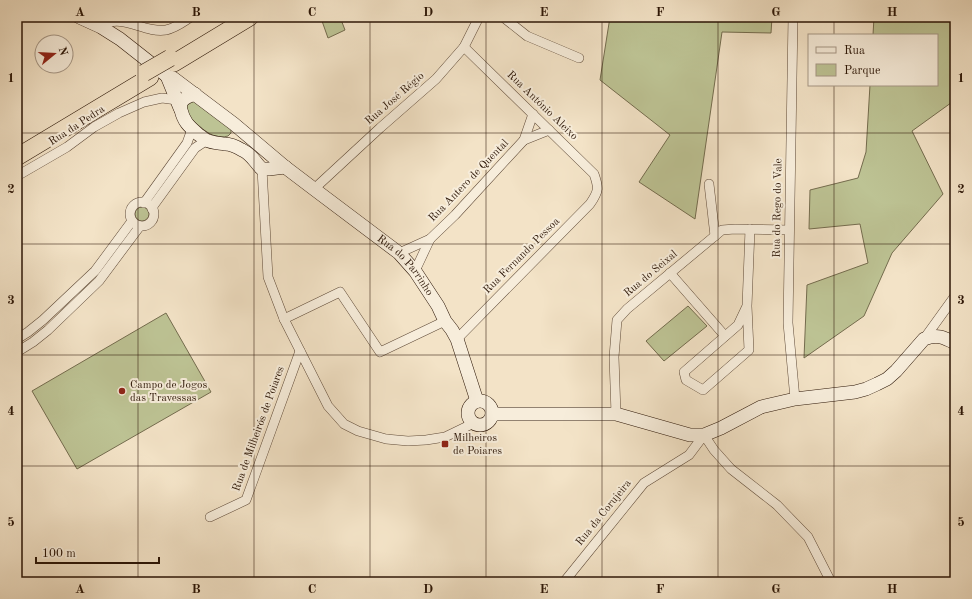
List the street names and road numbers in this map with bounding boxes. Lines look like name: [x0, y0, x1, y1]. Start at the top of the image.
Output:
street label: Rua António Aleixo: [504, 70, 580, 142]
street label: Rua José Régio: [364, 71, 426, 127]
street label: Rua da Pedra: [47, 104, 107, 148]
street label: Rua Antero de Quental: [427, 138, 511, 224]
street label: Rua do Rego do Vale: [772, 158, 784, 258]
street label: Rua Fernando Pessoa: [482, 215, 563, 296]
street label: Rua do Parrinho: [375, 233, 435, 298]
street label: Rua do Seixal: [622, 249, 680, 299]
street label: Rua de Milheirós de Poiares: [231, 365, 287, 493]
street label: Rua da Corujeira: [574, 478, 634, 548]

